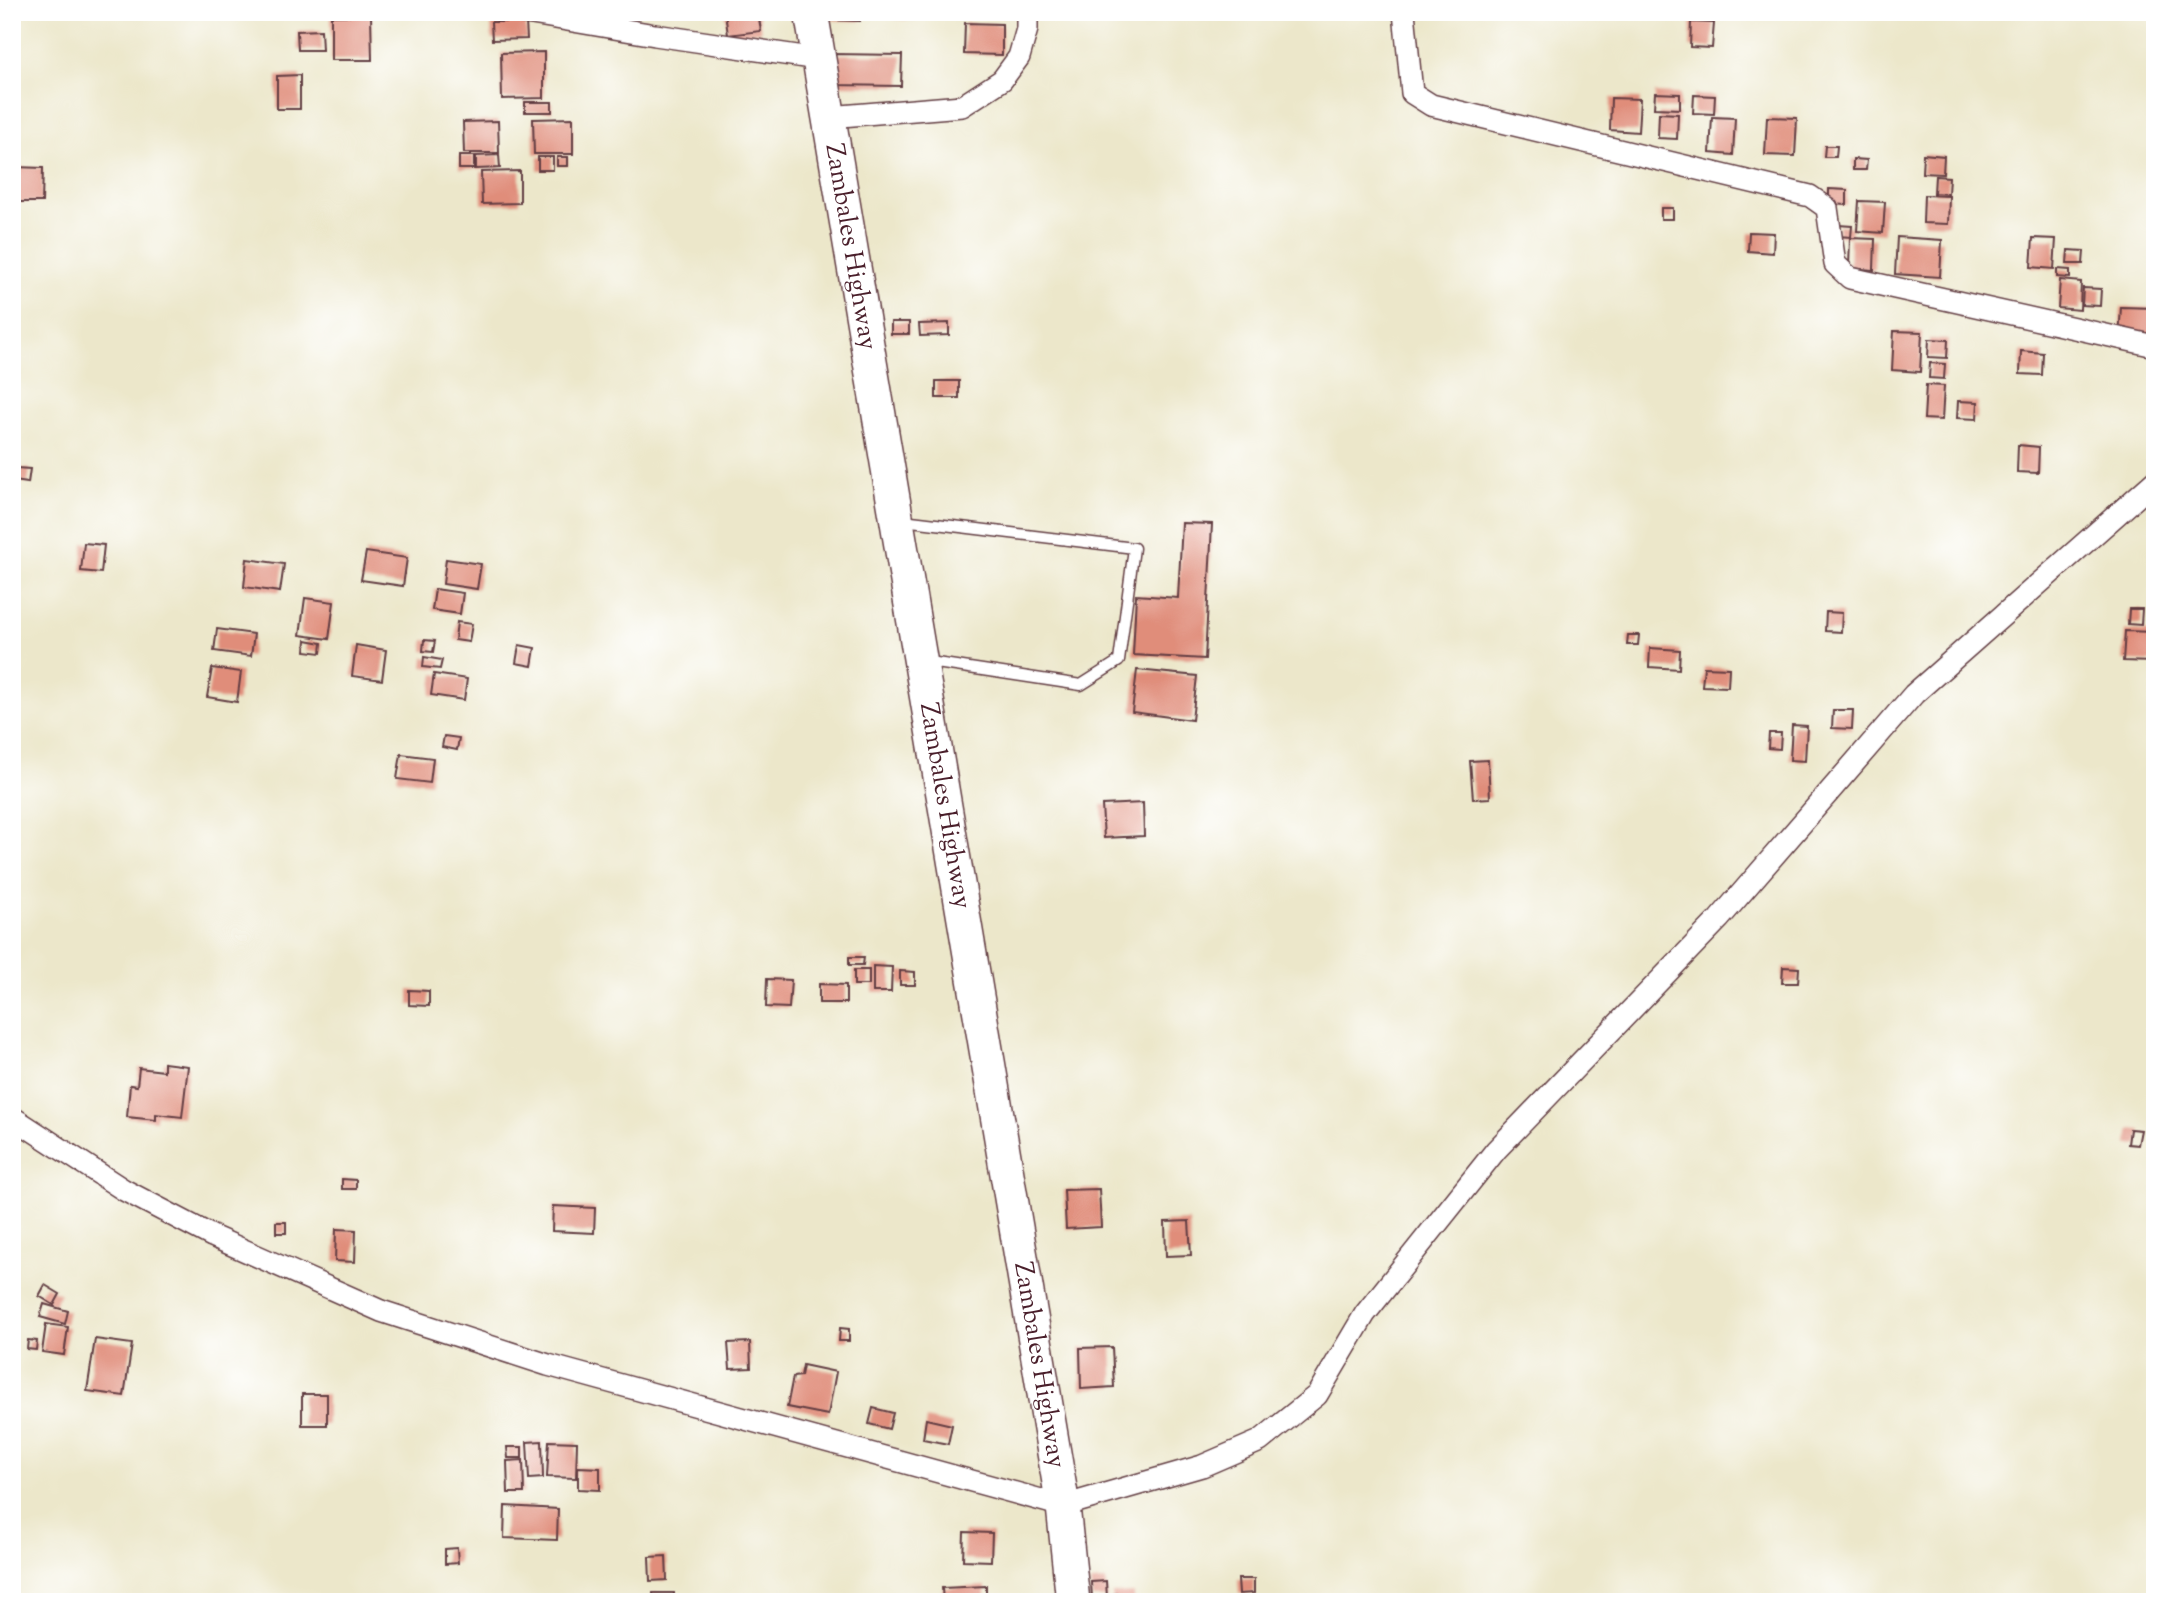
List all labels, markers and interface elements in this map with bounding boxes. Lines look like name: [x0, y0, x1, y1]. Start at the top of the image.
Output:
street label: Zambales Highway: [815, 141, 886, 353]
street label: Zambales Highway: [909, 700, 980, 912]
street label: Zambales Highway: [1004, 1259, 1075, 1471]

